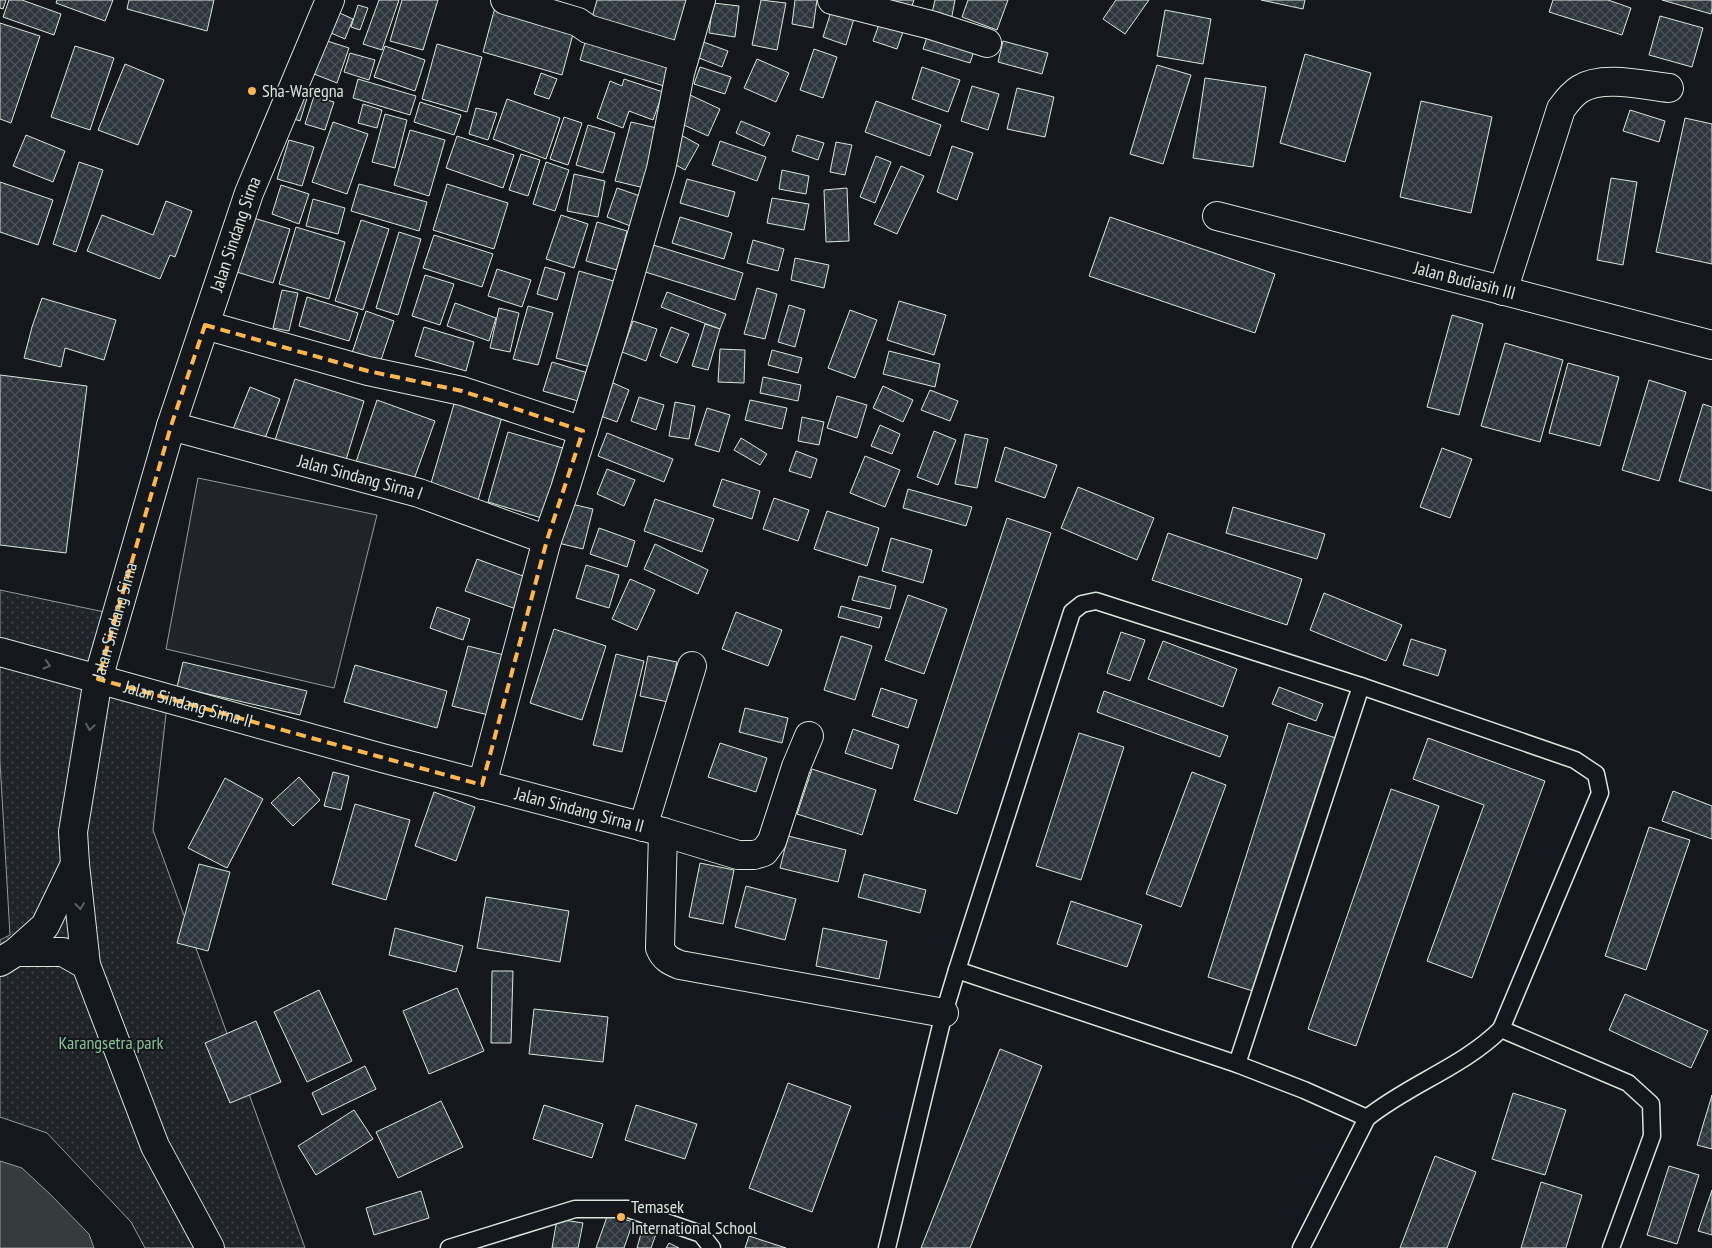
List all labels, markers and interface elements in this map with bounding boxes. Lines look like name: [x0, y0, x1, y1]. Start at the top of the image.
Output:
place label: Sha-Waregna: [262, 79, 344, 102]
marker: Sha-Waregna: [246, 85, 258, 97]
street label: Jalan Sindang Sirna: [204, 173, 266, 296]
street label: Jalan Budiasih III: [1411, 256, 1518, 304]
street label: Jalan Sindang Sirna I: [294, 449, 426, 504]
street label: Jalan Sindang Sirna: [86, 559, 142, 683]
one-way arrow: [42, 659, 50, 669]
street label: Jalan Sindang Sirna II: [121, 675, 256, 733]
one-way arrow: [85, 724, 96, 732]
street label: Jalan Sindang Sirna II: [512, 781, 647, 838]
one-way arrow: [74, 902, 85, 910]
park label: Karangsetra park: [59, 1031, 163, 1054]
place label: Temasek International School: [631, 1195, 758, 1239]
marker: Temasek International School: [615, 1211, 627, 1223]

